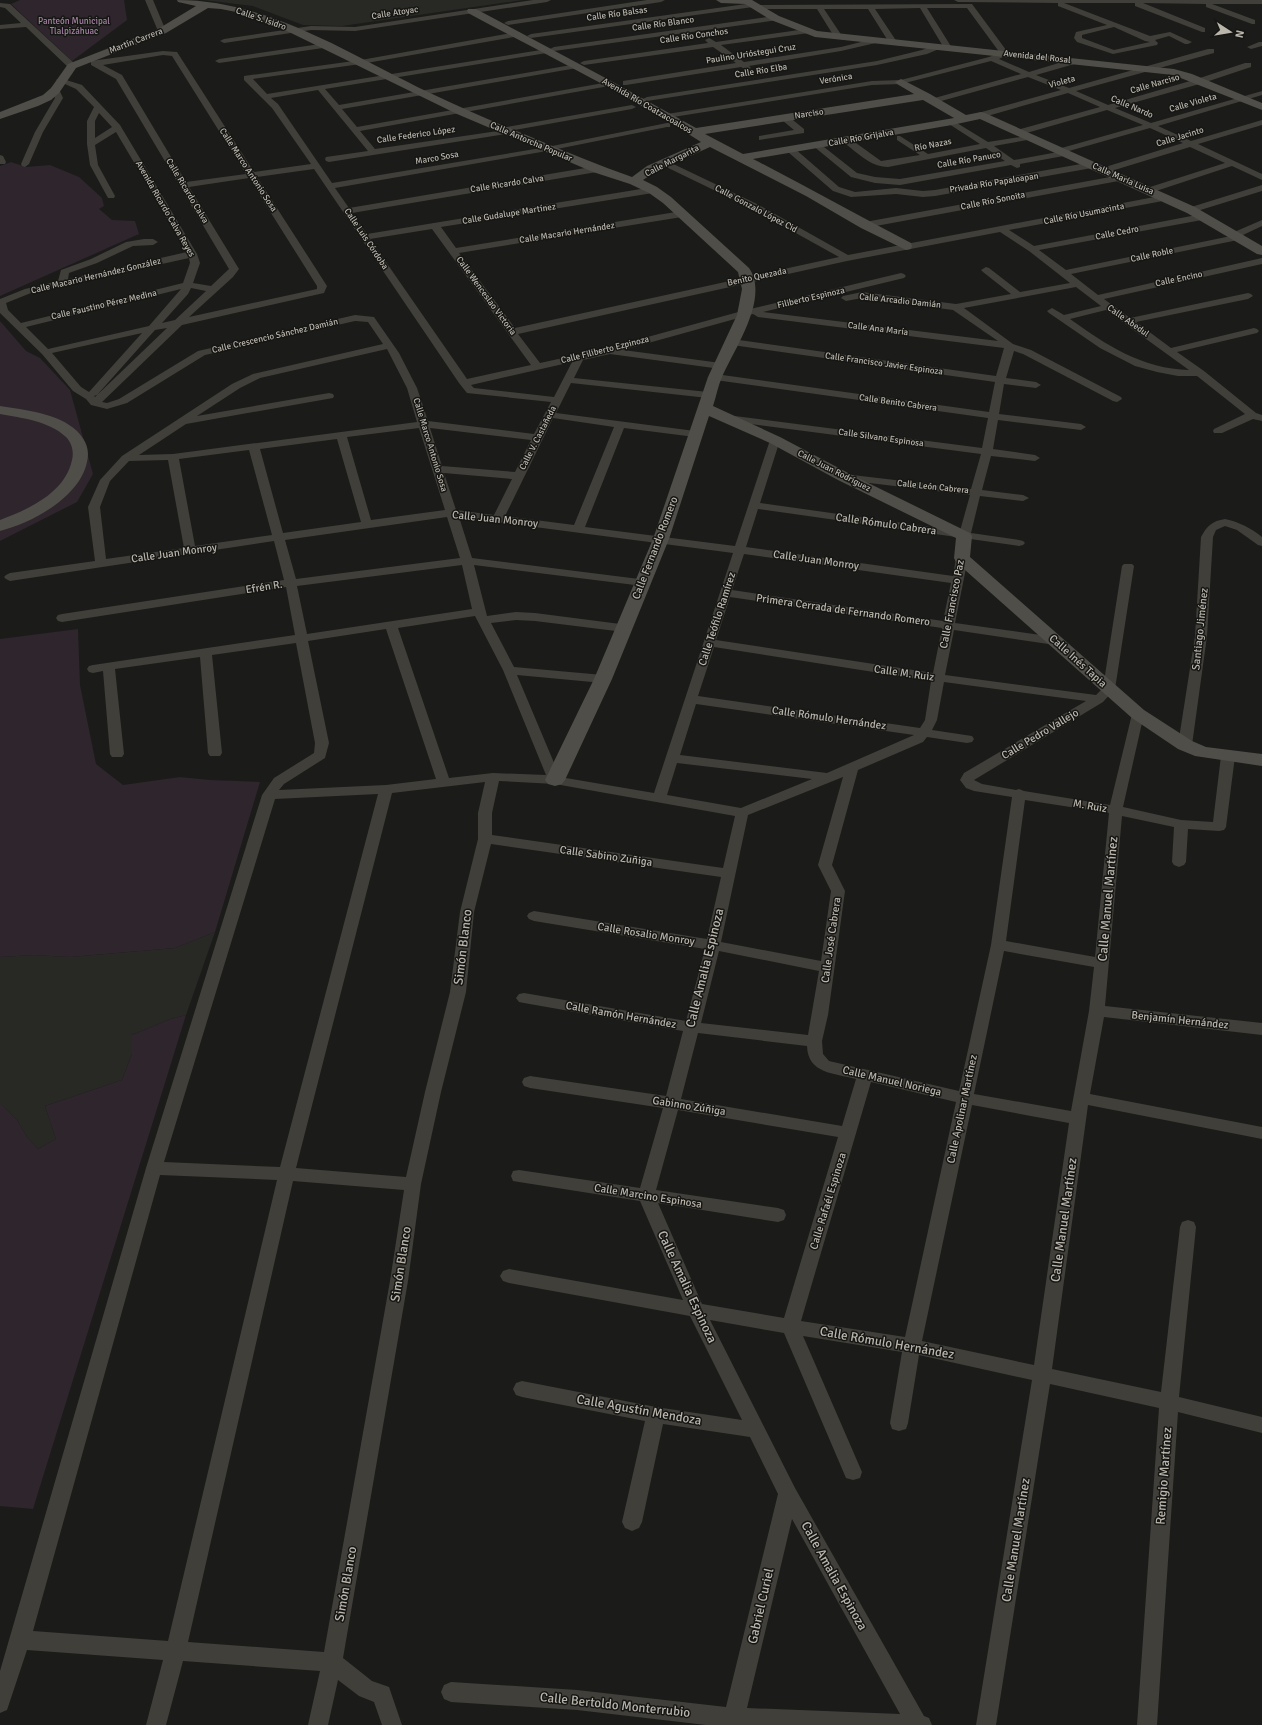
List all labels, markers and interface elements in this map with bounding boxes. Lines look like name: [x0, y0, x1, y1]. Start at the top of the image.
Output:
street label: Calle Atoyac: [371, 4, 419, 22]
street label: Calle Río Balsas: [586, 4, 648, 24]
street label: Calle S. Isidro: [234, 5, 288, 33]
north arrow: [1210, 12, 1250, 52]
street label: Calle Río Blanco: [631, 14, 695, 34]
park label: Panteón Municipal Tlalpizáhuac: [38, 16, 110, 37]
street label: Martín Carrera: [108, 26, 165, 56]
street label: Calle Río Conchos: [659, 26, 729, 46]
text: N: [1232, 29, 1246, 39]
street label: Paulino Urióstegui Cruz: [705, 41, 797, 67]
street label: Avenida del Rosal: [1003, 48, 1071, 66]
street label: Calle Río Elba: [734, 61, 788, 81]
street label: Verónica: [819, 71, 854, 87]
street label: Calle Narciso: [1129, 72, 1181, 96]
street label: Violeta: [1048, 73, 1077, 91]
street label: Avenida Río Coatzacoalcos: [600, 76, 694, 136]
street label: Calle Violeta: [1168, 91, 1218, 115]
street label: Calle Nardo: [1109, 93, 1155, 121]
street label: Narciso: [794, 106, 825, 122]
street label: Calle Antorcha Popular: [488, 120, 574, 165]
street label: Calle Federico López: [376, 124, 456, 146]
street label: Calle Jacinto: [1155, 124, 1205, 149]
street label: Calle Marco Antonio Sosa: [217, 126, 279, 214]
street label: Calle Río Grijalva: [828, 127, 895, 149]
street label: Río Nazas: [913, 136, 953, 154]
street label: Calle Margarita: [643, 142, 701, 179]
street label: Marco Sosa: [414, 149, 460, 167]
street label: Calle Río Panuco: [936, 149, 1002, 171]
street label: Calle Ricardo Calva: [163, 156, 211, 226]
street label: Avenida Ricardo Calva Reyes: [133, 159, 197, 259]
street label: Calle María Luisa: [1091, 161, 1156, 198]
street label: Privada Río Papaloapan: [949, 171, 1039, 195]
street label: Calle Ricardo Calva: [470, 173, 545, 195]
street label: Calle Gonzalo López Cid: [713, 183, 799, 235]
street label: Calle Río Sonoita: [960, 189, 1027, 213]
street label: Calle Gudalupe Martínez: [461, 201, 557, 227]
street label: Calle Río Usumacinta: [1043, 201, 1126, 227]
street label: Calle Luis Córdoba: [342, 206, 391, 272]
street label: Calle Macario Hernández: [519, 220, 615, 246]
street label: Calle Cedro: [1094, 223, 1140, 243]
street label: Calle Roble: [1130, 245, 1175, 265]
street label: Calle Wenceslao Victoria: [454, 254, 519, 338]
street label: Calle Macario Hernández González: [30, 256, 162, 296]
street label: Benito Quezada: [726, 265, 788, 289]
street label: Calle Encino: [1154, 269, 1204, 289]
street label: Filiberto Espinoza: [776, 285, 846, 311]
street label: Calle Faustino Pérez Medina: [50, 287, 158, 323]
street label: Calle Arcadio Damián: [859, 291, 942, 311]
street label: Calle Abedul: [1105, 303, 1151, 340]
street label: Calle Crescencio Sánchez Damián: [211, 316, 339, 356]
street label: Calle Ana María: [847, 320, 909, 338]
street label: Calle Filiberto Ezpinoza: [560, 334, 651, 366]
street label: Calle Francisco Javier Espinoza: [824, 350, 944, 378]
street label: Calle Benito Cabrera: [858, 392, 938, 414]
street label: Calle Marco Antonio Sosa: [410, 397, 450, 494]
street label: Calle V. Castañeda: [517, 404, 559, 472]
street label: Calle Silvano Espinosa: [838, 427, 925, 449]
street label: Calle Juan Rodríguez: [796, 448, 872, 494]
street label: Calle León Cabrera: [897, 478, 970, 496]
street label: Calle Fernando Romero: [629, 495, 681, 601]
street label: Calle Juan Monroy: [451, 508, 539, 530]
street label: Calle Rómulo Cabrera: [835, 511, 938, 538]
street label: Calle Juan Monroy: [130, 540, 219, 565]
street label: Calle Juan Monroy: [772, 548, 861, 573]
street label: Calle Francisco Paz: [937, 558, 967, 650]
street label: Calle Teófilo Ramírez: [696, 570, 738, 667]
street label: Efrén R.: [245, 578, 284, 596]
street label: Santiago Jiménez: [1189, 587, 1211, 671]
street label: Primera Cerrada de Fernando Romero: [755, 591, 931, 629]
street label: Calle Inés Tapia: [1047, 632, 1110, 690]
street label: Calle M. Ruiz: [873, 662, 935, 684]
street label: Calle Rómulo Hernández: [771, 704, 887, 732]
street label: Calle Pedro Vallejo: [999, 706, 1081, 762]
street label: M. Ruiz: [1072, 797, 1108, 815]
street label: Calle Manuel Martínez: [1095, 836, 1121, 962]
street label: Calle Sabino Zuñiga: [559, 843, 653, 869]
street label: Calle José Cabrera: [819, 896, 844, 984]
street label: Calle Amalia Espinoza: [682, 907, 728, 1029]
street label: Simón Blanco: [450, 908, 476, 986]
street label: Calle Rosalio Monroy: [596, 920, 696, 948]
street label: Calle Ramón Hernández: [565, 999, 677, 1031]
street label: Benjamín Hernández: [1131, 1008, 1229, 1032]
street label: Calle Apolinar Martínez: [944, 1053, 980, 1165]
street label: Calle Manuel Noriega: [841, 1063, 943, 1099]
street label: Gabinno Zúñiga: [652, 1094, 727, 1118]
street label: Calle Rafaél Espinoza: [807, 1151, 849, 1251]
street label: Calle Manuel Martínez: [1047, 1157, 1081, 1283]
street label: Calle Marcino Espinosa: [593, 1181, 703, 1211]
street label: Simón Blanco: [387, 1225, 415, 1303]
street label: Calle Amalia Espinoza: [654, 1228, 720, 1346]
street label: Calle Rómulo Hernández: [818, 1323, 956, 1363]
street label: Calle Agustín Mendoza: [575, 1391, 703, 1429]
street label: Remigio Martínez: [1153, 1427, 1175, 1525]
street label: Calle Manuel Martínez: [998, 1477, 1034, 1603]
street label: Calle Amalia Espinoza: [797, 1519, 871, 1633]
street label: Simón Blanco: [332, 1545, 361, 1623]
street label: Gabriel Curiel: [745, 1566, 778, 1645]
street label: Calle Bertoldo Monterrubio: [539, 1689, 691, 1721]

